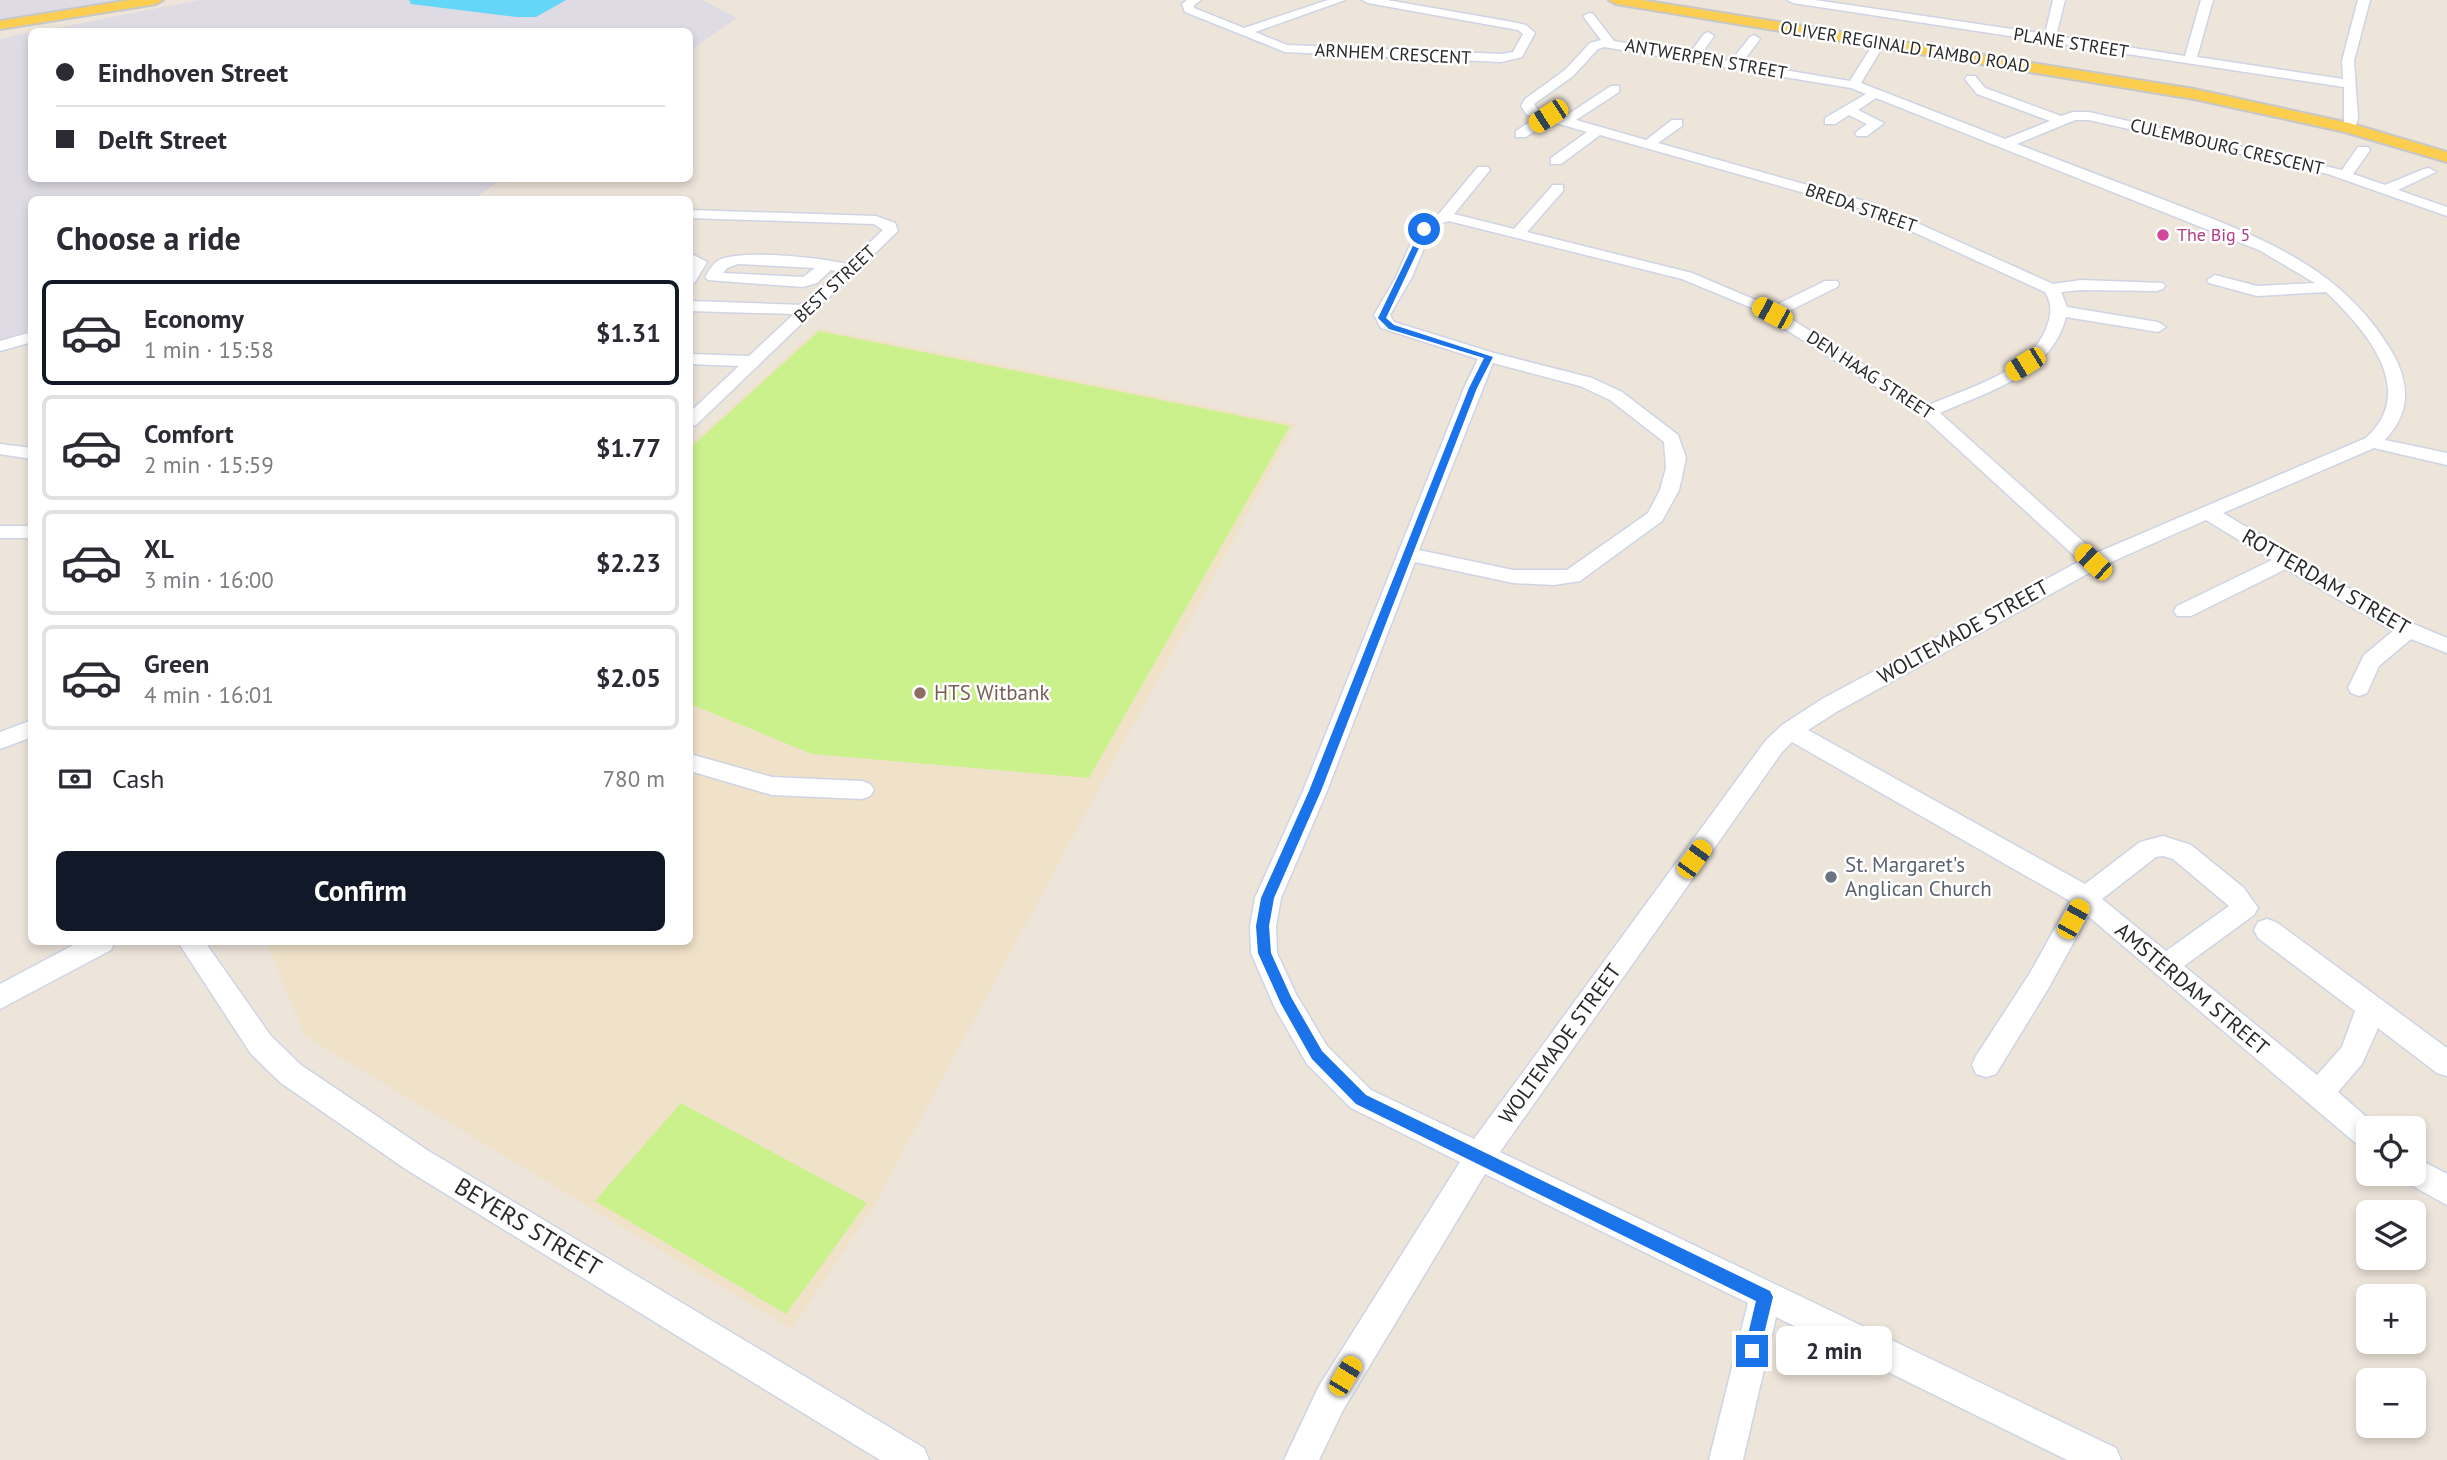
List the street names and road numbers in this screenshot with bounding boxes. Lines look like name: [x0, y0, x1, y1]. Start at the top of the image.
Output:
street label: OLIVER REGINALD TAMBO ROAD: [1779, 15, 2031, 78]
street label: PLANE STREET: [2012, 22, 2130, 63]
street label: ANTWERPEN STREET: [1623, 33, 1789, 84]
street label: ARNHEM CRESCENT: [1314, 38, 1472, 69]
street label: CULEMBOURG CRESCENT: [2128, 113, 2326, 180]
street label: BREDA STREET: [1802, 178, 1920, 237]
street label: BEST STREET: [789, 240, 880, 327]
street label: DEN HAAG STREET: [1803, 325, 1938, 424]
street label: ROTTERDAM STREET: [2237, 522, 2415, 641]
street label: WOLTEMADE STREET: [1872, 573, 2053, 690]
street label: AMSTERDAM STREET: [2110, 916, 2275, 1061]
street label: WOLTEMADE STREET: [1492, 958, 1627, 1129]
street label: BEYERS STREET: [449, 1171, 607, 1283]

